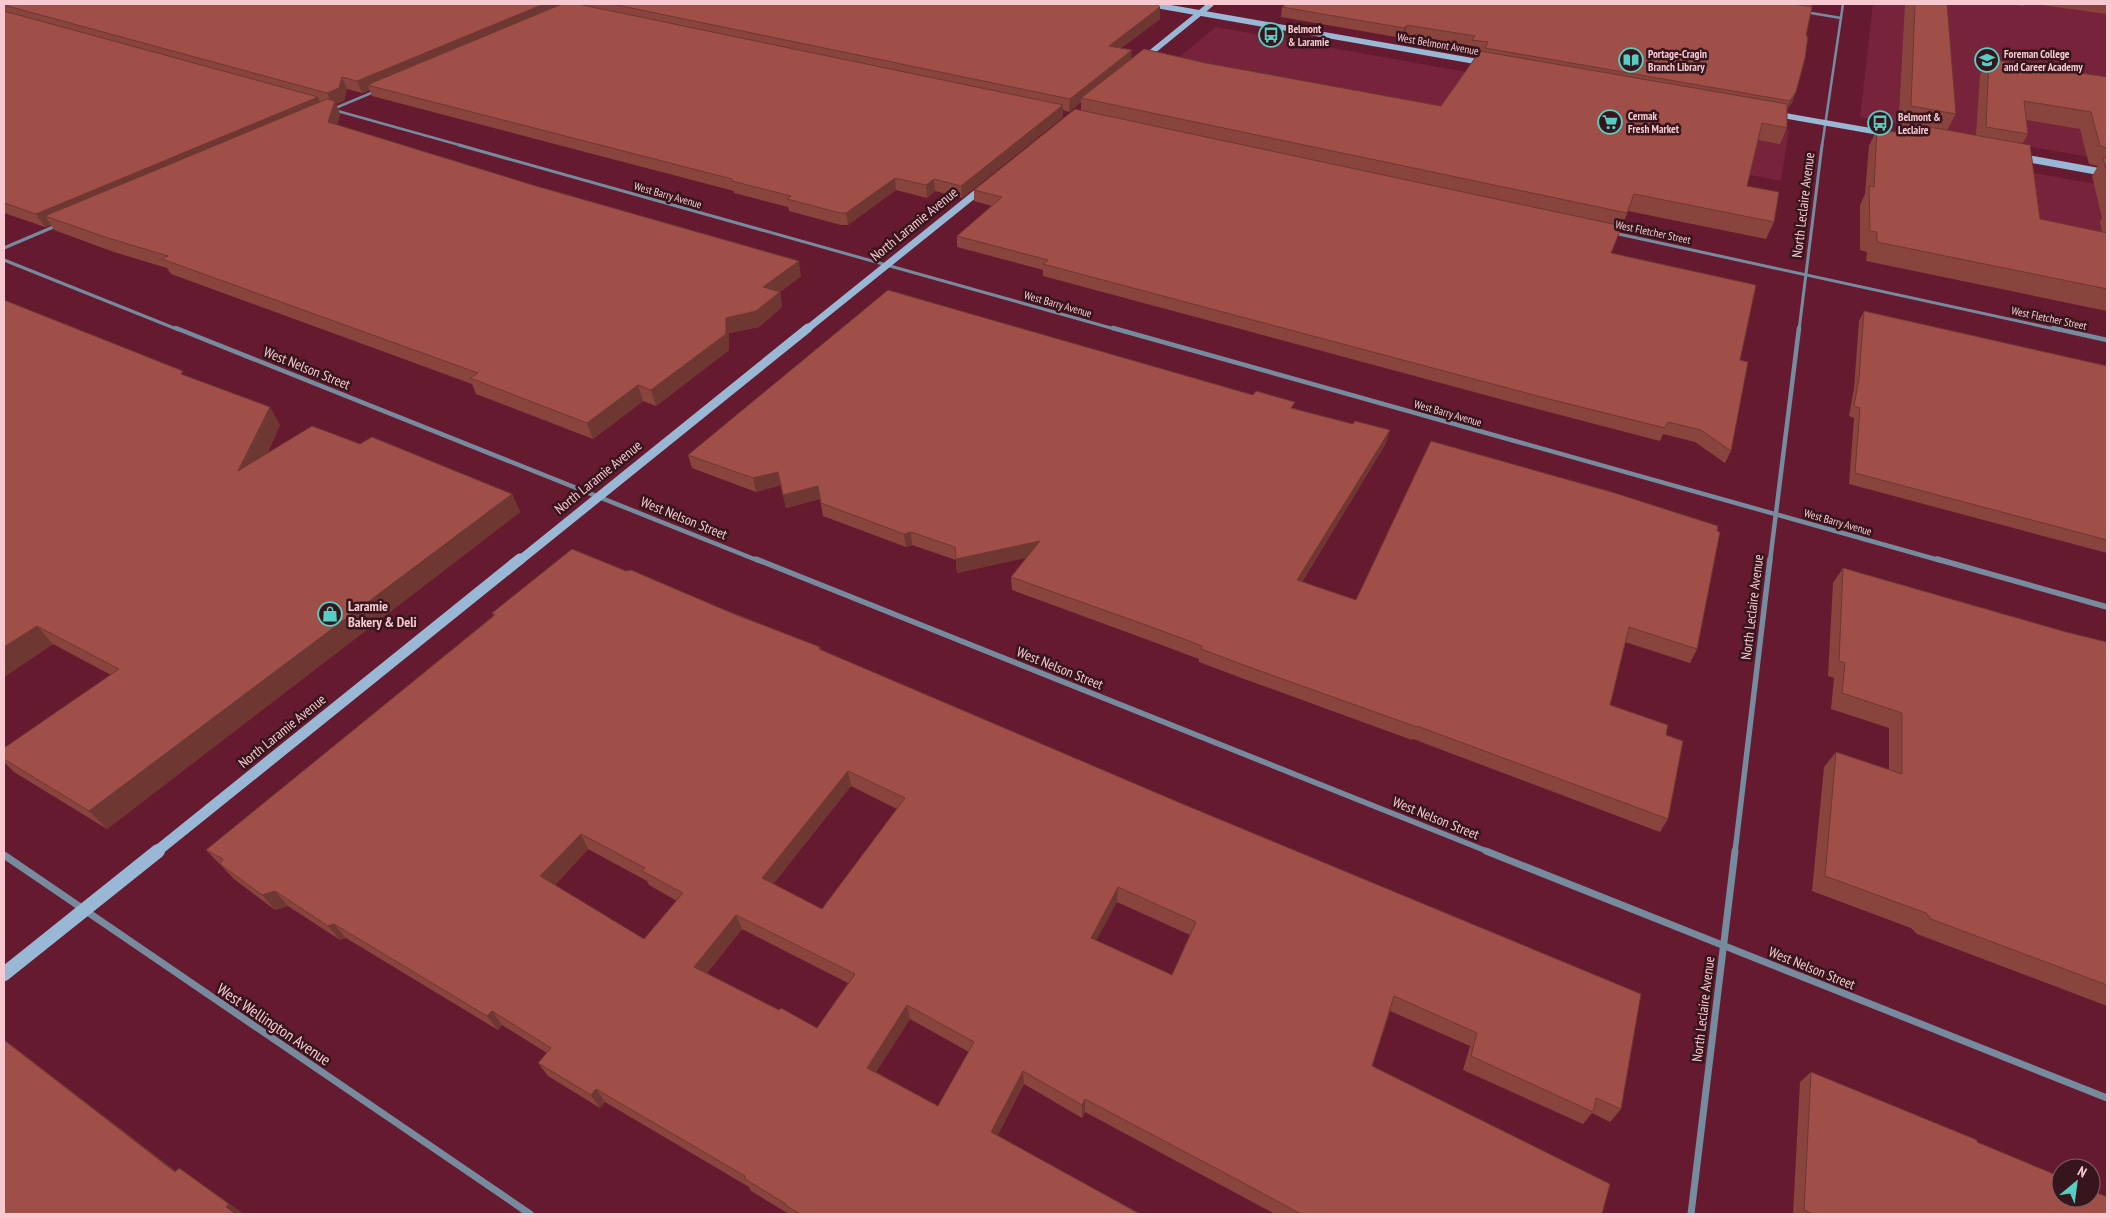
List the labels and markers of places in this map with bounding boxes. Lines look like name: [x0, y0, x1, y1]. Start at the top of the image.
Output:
bus stop icon: Belmont & Laramie: [1258, 22, 1284, 48]
place label: Belmont & Laramie: [1288, 22, 1329, 49]
library icon: Portage-Cragin Branch Library: [1618, 47, 1644, 73]
place label: Portage-Cragin Branch Library: [1648, 47, 1707, 74]
school or university icon: Foreman College and Career Academy: [1974, 47, 2000, 73]
place label: Foreman College and Career Academy: [2004, 47, 2083, 74]
supermarket icon: Cermak Fresh Market: [1597, 109, 1623, 135]
place label: Cermak Fresh Market: [1628, 109, 1680, 136]
bus stop icon: Belmont & Leclaire: [1867, 110, 1893, 136]
place label: Belmont & Leclaire: [1898, 110, 1941, 137]
place label: Laramie Bakery & Deli: [348, 597, 417, 631]
shop icon: Laramie Bakery & Deli: [317, 601, 343, 627]

